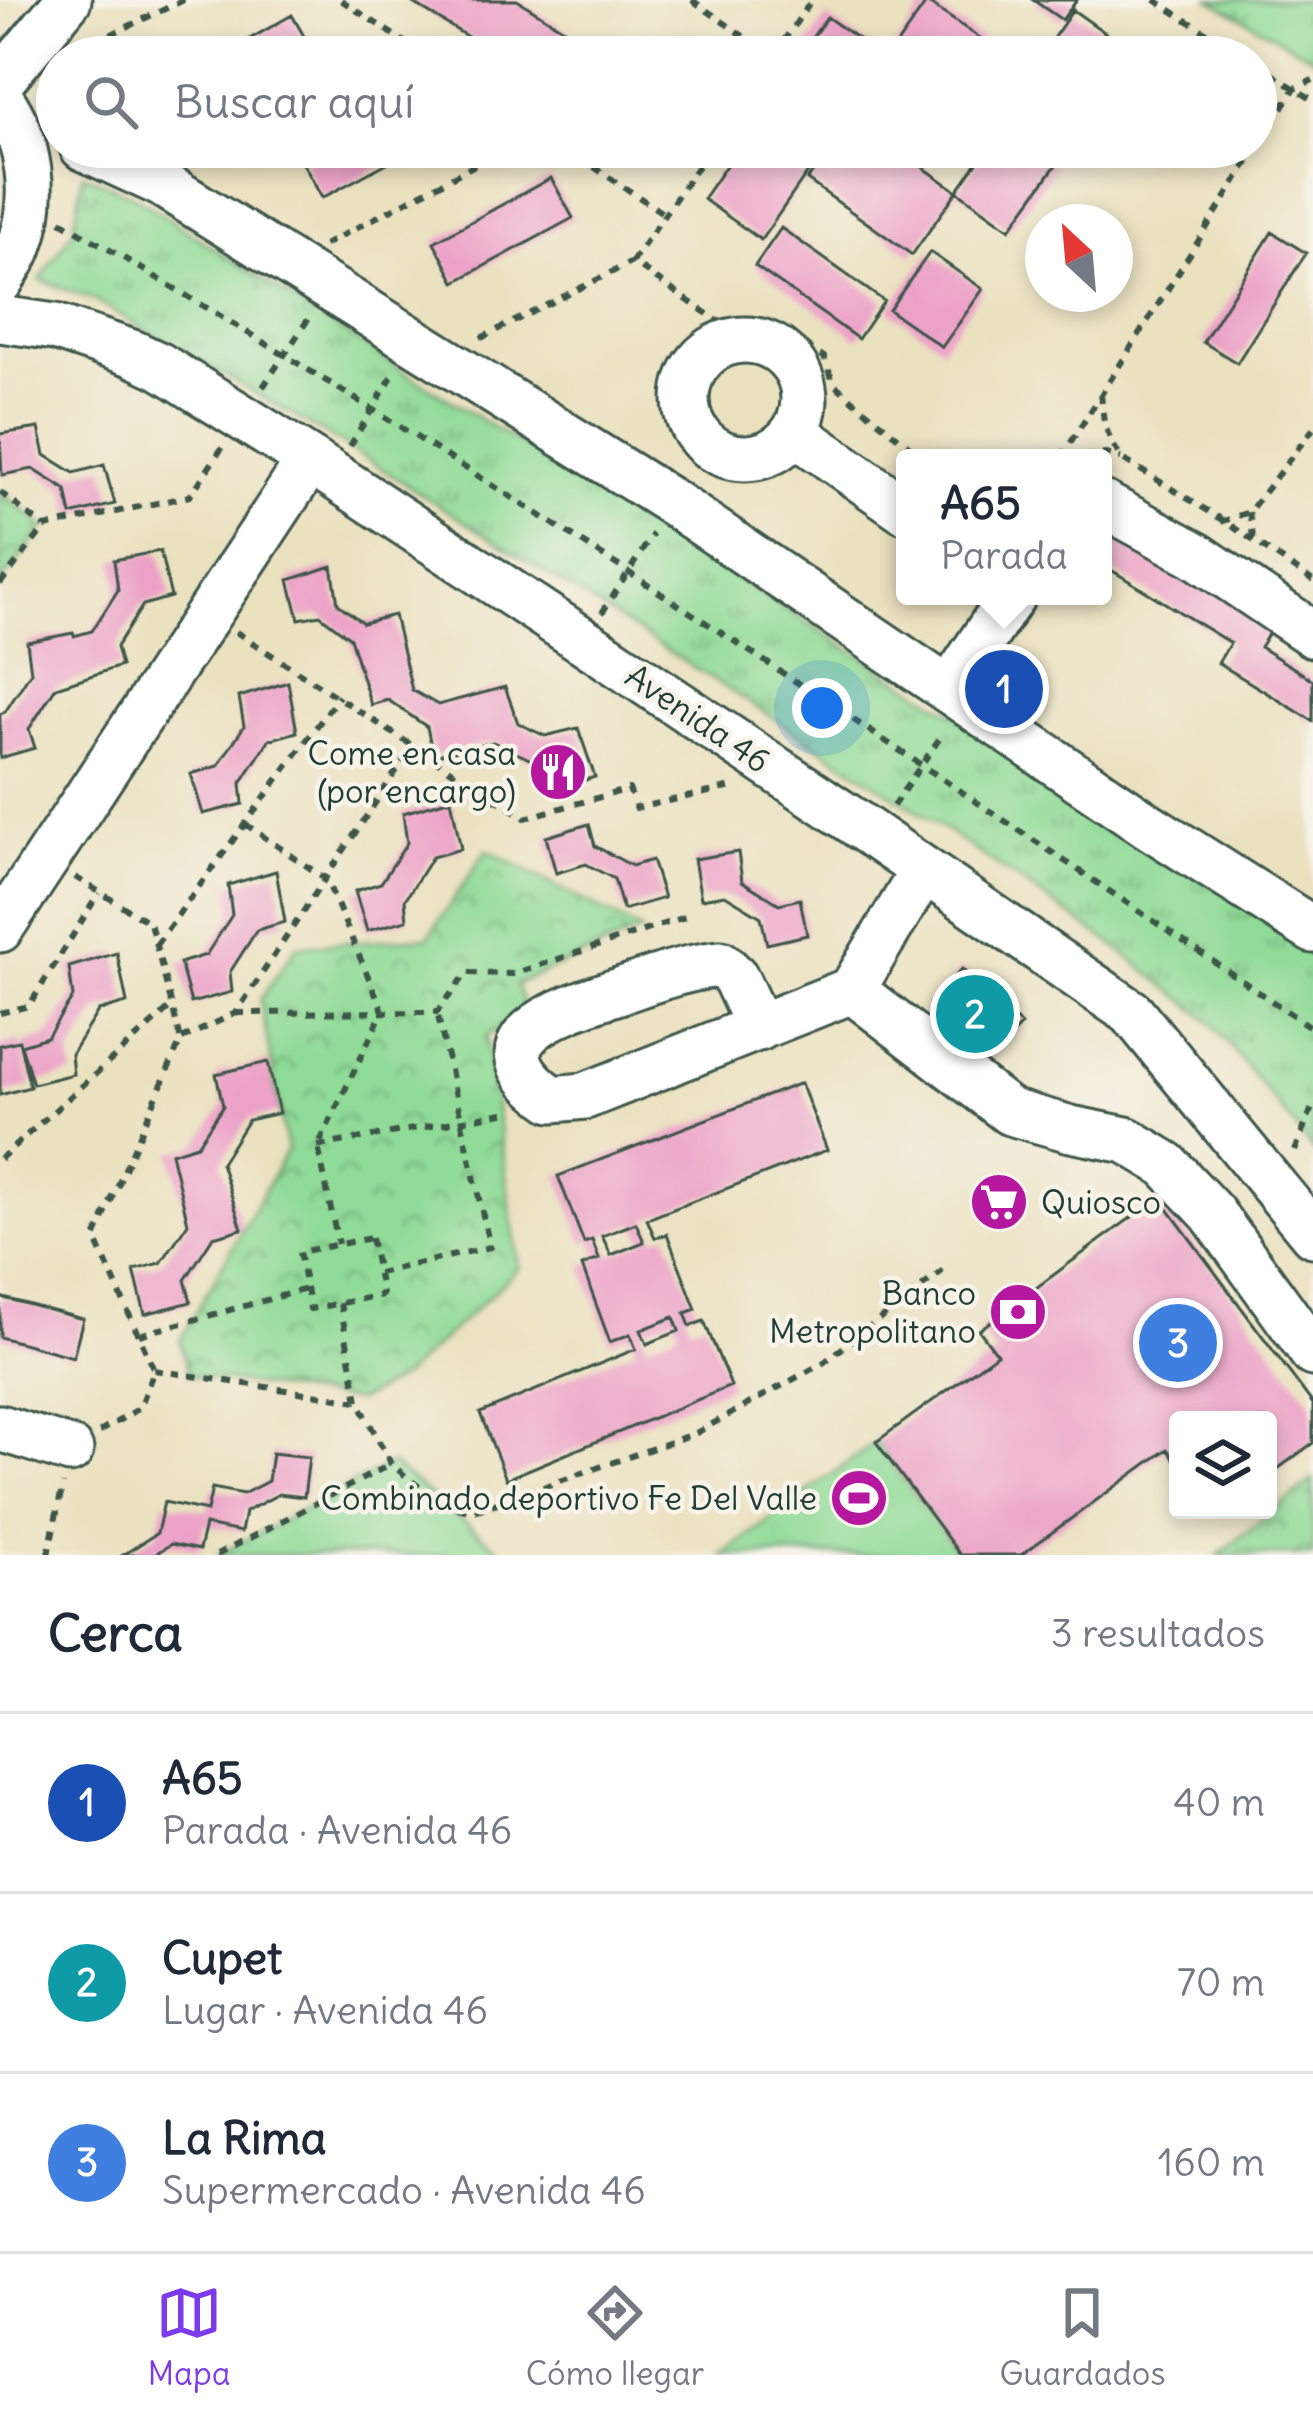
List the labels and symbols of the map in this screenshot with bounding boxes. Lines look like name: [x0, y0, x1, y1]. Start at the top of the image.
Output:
north arrow: [1025, 204, 1133, 312]
pin: 1: [965, 644, 1043, 734]
street label: Avenida 46: [618, 654, 778, 782]
your location: [792, 678, 852, 738]
place label: Come en casa (por encargo): [308, 732, 516, 812]
restaurant icon: Come en casa (por encargo): [527, 741, 589, 803]
pin: 2: [936, 969, 1014, 1059]
supermarket icon: Quiosco: [968, 1171, 1030, 1233]
place label: Quiosco: [1041, 1181, 1161, 1223]
place label: Banco Metropolitano: [769, 1272, 976, 1352]
bank icon: Banco Metropolitano: [987, 1281, 1049, 1343]
pin: 3: [1139, 1298, 1217, 1388]
sports icon: Combinado deportivo Fe Del Valle: [828, 1467, 890, 1529]
place label: Combinado deportivo Fe Del Valle: [321, 1477, 817, 1519]

